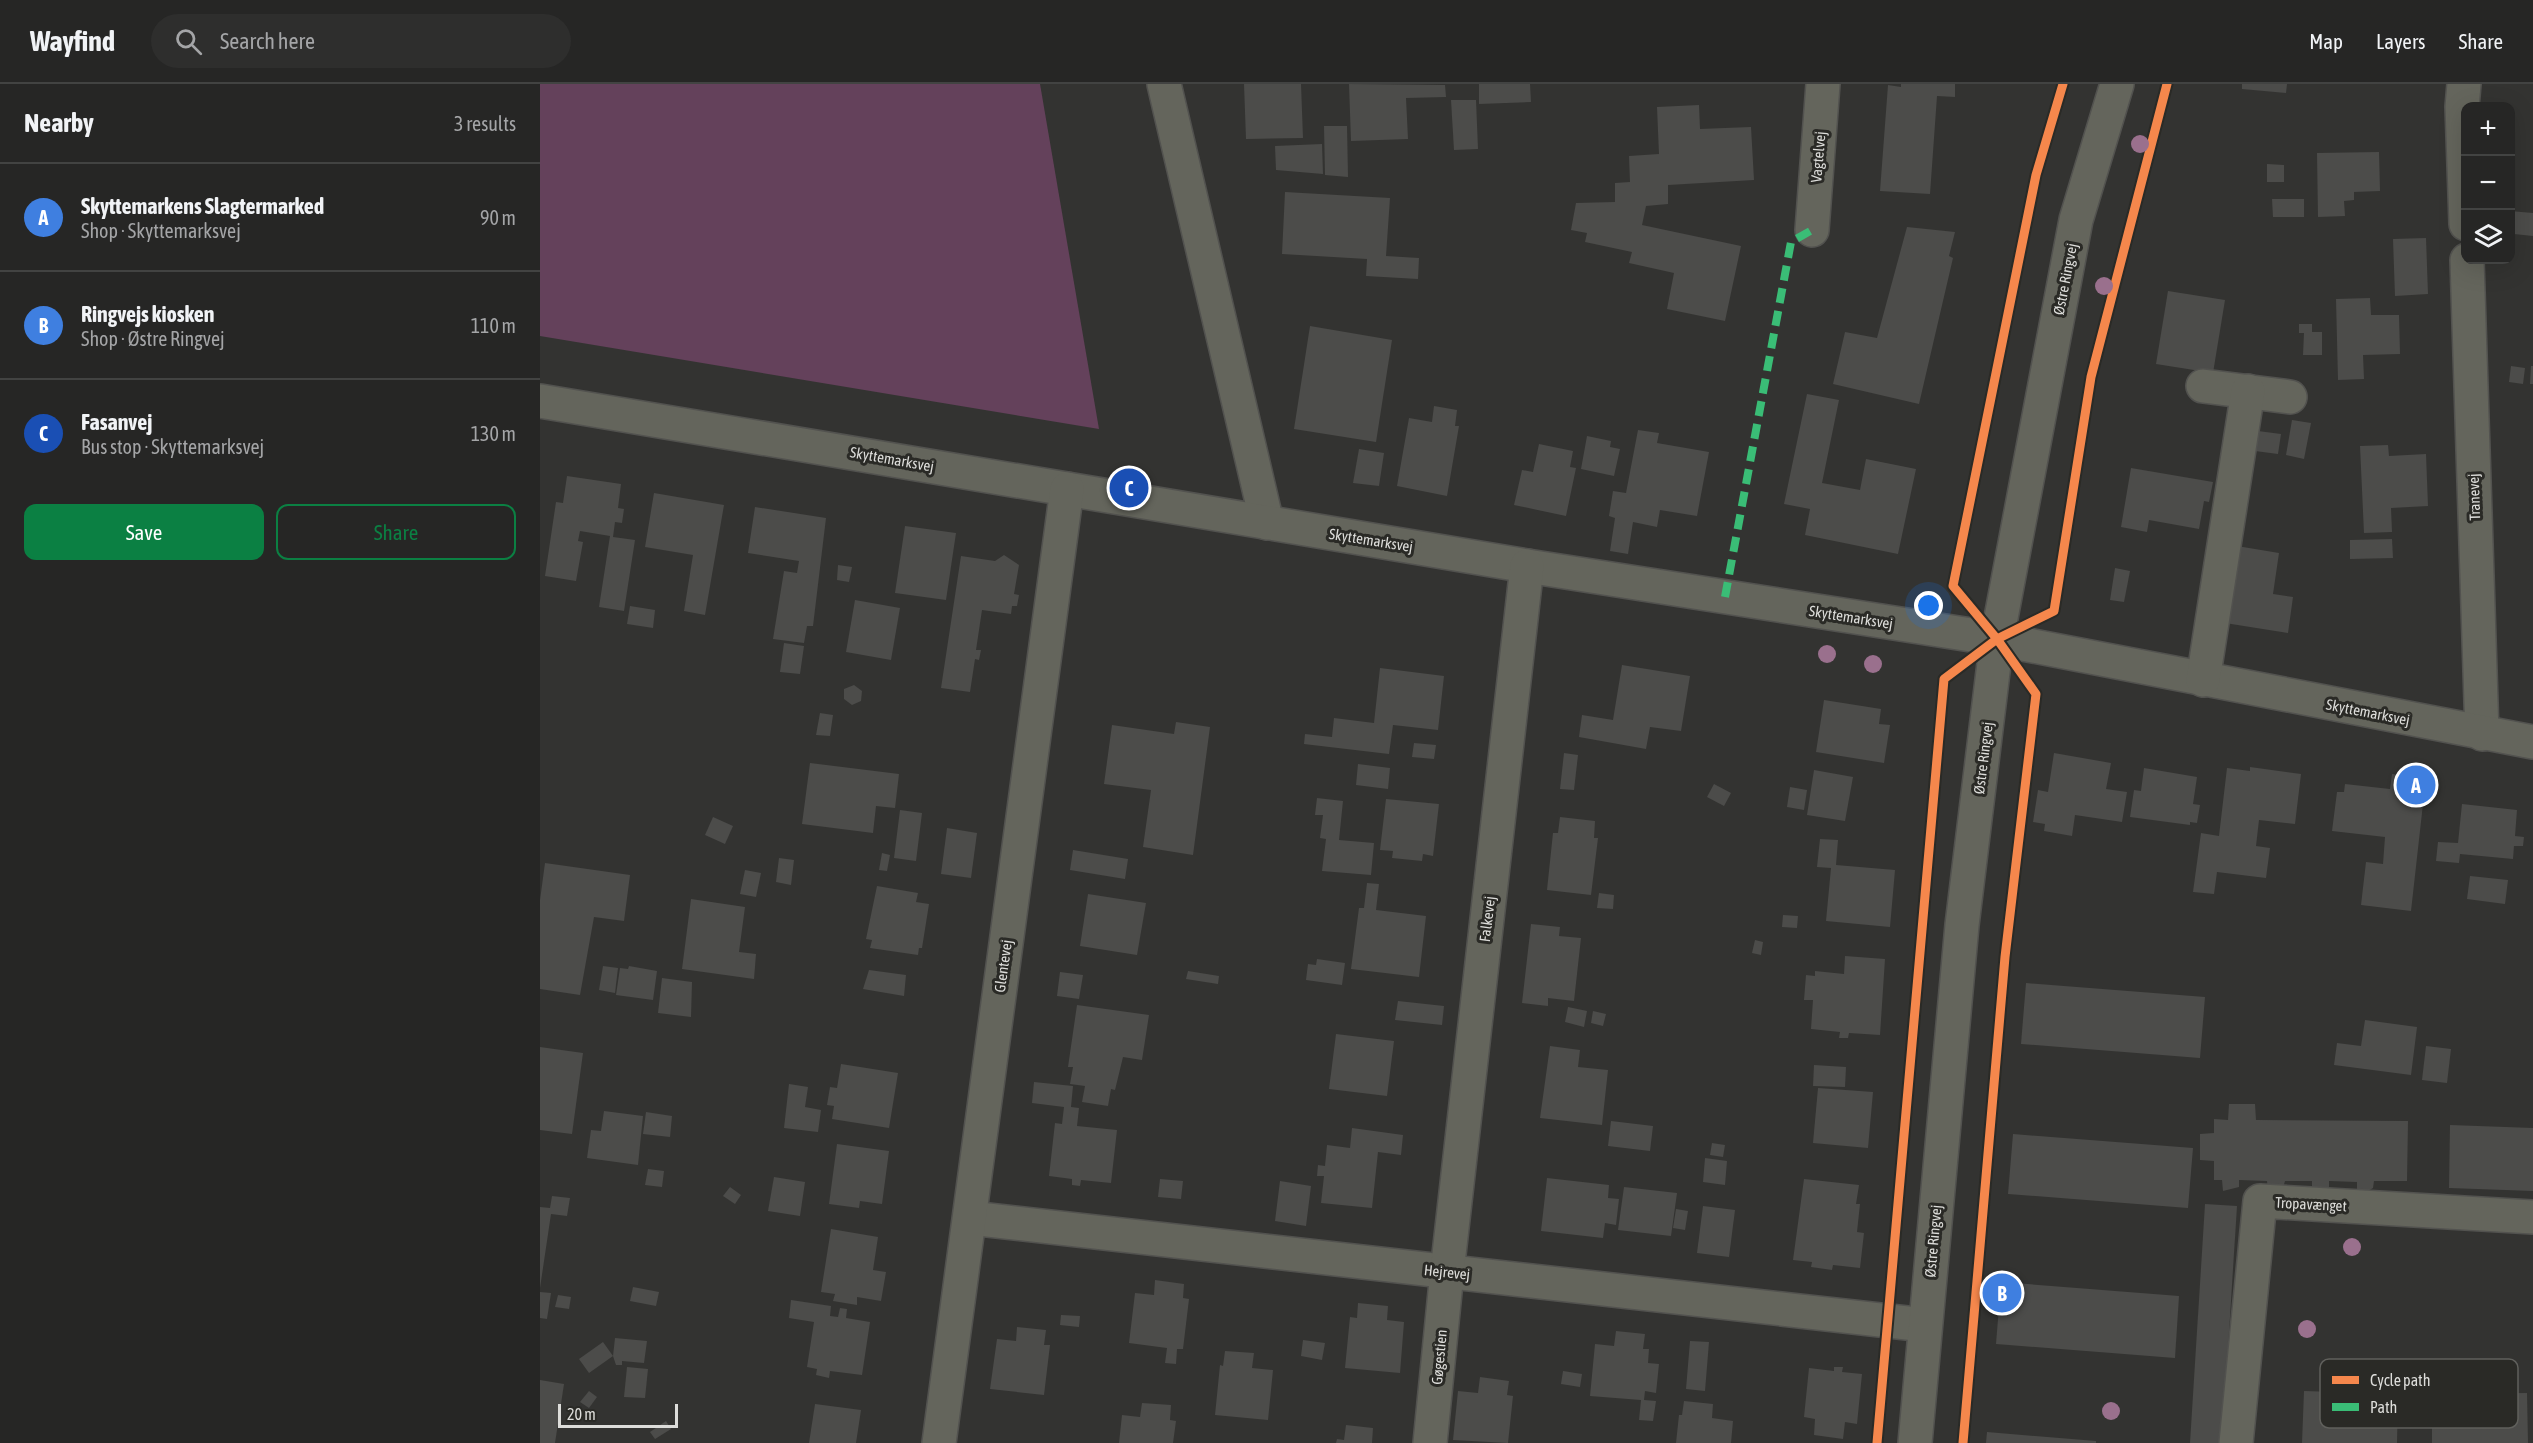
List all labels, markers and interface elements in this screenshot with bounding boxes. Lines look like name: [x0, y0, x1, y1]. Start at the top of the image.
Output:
search box: [151, 14, 571, 68]
text: Wayfind: [30, 25, 115, 57]
icon: search: [172, 25, 205, 58]
text: Search here: [220, 28, 315, 54]
text: Map: [2309, 29, 2343, 53]
text: Layers: [2376, 29, 2426, 53]
text: Share: [2459, 29, 2503, 53]
map controls: [2461, 102, 2515, 264]
button: +: [2461, 102, 2515, 156]
text: Nearby: [24, 108, 94, 138]
text: 3 results: [454, 112, 516, 135]
street label: Vagtelvej: [1807, 131, 1829, 183]
button: −: [2461, 156, 2515, 210]
text: Skyttemarkens Slagtermarked: [81, 193, 324, 219]
text: A: [39, 206, 48, 229]
text: 90 m: [480, 206, 516, 229]
button: layers: [2461, 210, 2515, 264]
text: Shop · Skyttemarksvej: [81, 219, 241, 242]
street label: Østre Ringvej: [2050, 242, 2080, 316]
text: Ringvejs kiosken: [81, 301, 215, 327]
text: B: [39, 314, 48, 337]
text: 110 m: [471, 314, 516, 337]
text: Shop · Østre Ringvej: [81, 327, 225, 350]
text: Fasanvej: [81, 409, 152, 435]
text: C: [39, 422, 48, 445]
text: 130 m: [471, 422, 516, 445]
text: Bus stop · Skyttemarksvej: [81, 435, 264, 458]
street label: Skyttemarksvej: [849, 443, 935, 475]
pin: C: [1110, 466, 1148, 510]
street label: Tranevej: [2465, 473, 2483, 521]
button: Save: [24, 504, 264, 560]
button: Share: [276, 504, 516, 560]
street label: Skyttemarksvej: [1328, 525, 1414, 555]
your location: [1914, 591, 1943, 620]
street label: Skyttemarksvej: [1808, 602, 1894, 632]
street label: Skyttemarksvej: [2325, 696, 2411, 728]
street label: Østre Ringvej: [1970, 721, 1996, 795]
pin: A: [2396, 762, 2436, 808]
street label: Falkevej: [1476, 895, 1498, 943]
street label: Glentevej: [991, 939, 1015, 993]
street label: Tropavænget: [2275, 1194, 2347, 1214]
street label: Østre Ringvej: [1921, 1204, 1945, 1278]
street label: Hejrevej: [1423, 1261, 1471, 1283]
pin: B: [1982, 1270, 2022, 1316]
street label: Gøgestien: [1428, 1329, 1450, 1385]
legend: [2320, 1359, 2518, 1428]
text: Cycle path: [2370, 1371, 2430, 1390]
text: Path: [2370, 1398, 2397, 1416]
scale bar: [558, 1401, 678, 1428]
text: 20 m: [567, 1405, 596, 1423]

